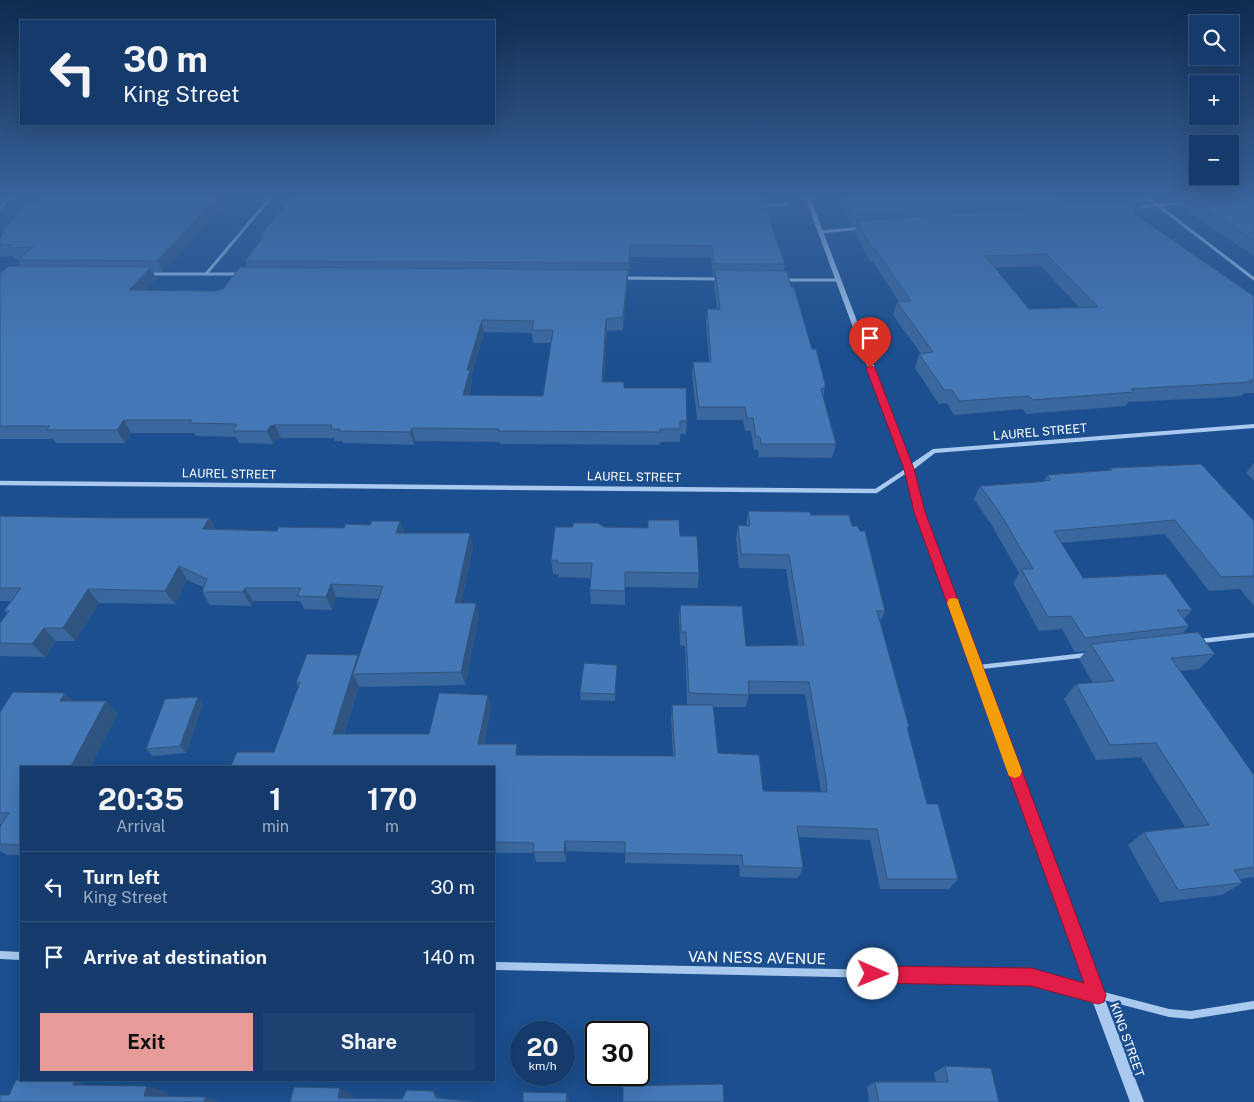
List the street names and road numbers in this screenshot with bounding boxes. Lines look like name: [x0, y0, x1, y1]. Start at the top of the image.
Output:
street label: LAUREL STREET: [992, 421, 1088, 443]
street label: LAUREL STREET: [182, 466, 276, 482]
street label: LAUREL STREET: [587, 469, 681, 485]
street label: VAN NESS AVENUE: [688, 948, 826, 967]
street label: KING STREET: [1107, 1001, 1147, 1079]

